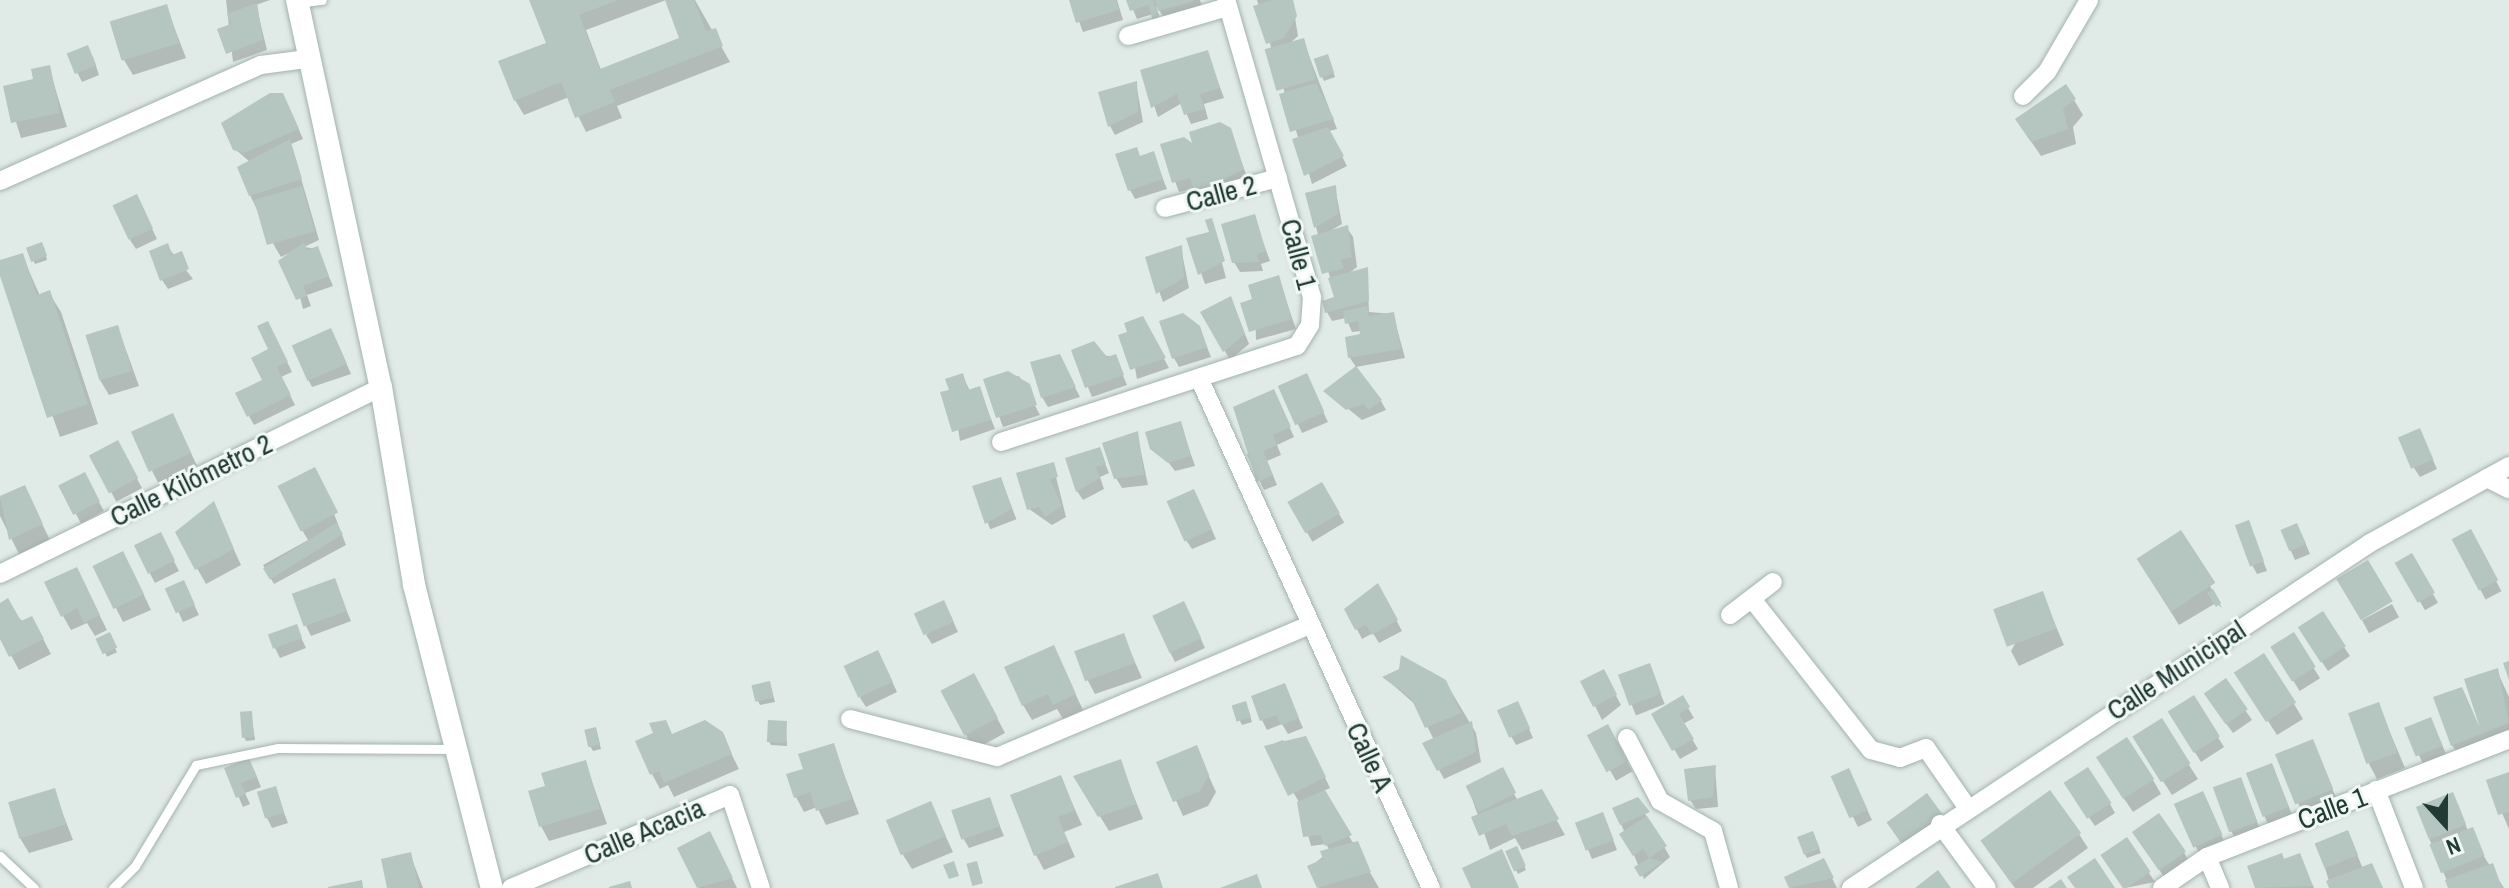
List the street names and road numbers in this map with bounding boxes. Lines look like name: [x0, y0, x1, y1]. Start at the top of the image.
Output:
street label: Calle 2: [1182, 168, 1260, 218]
street label: Calle 1: [1274, 215, 1324, 293]
street label: Calle Kilómetro 2: [105, 426, 277, 534]
street label: Calle Municipal: [2100, 613, 2252, 727]
street label: Calle A: [1339, 716, 1401, 798]
street label: Calle 1: [2293, 780, 2371, 836]
street label: Calle Acacia: [578, 790, 710, 872]

